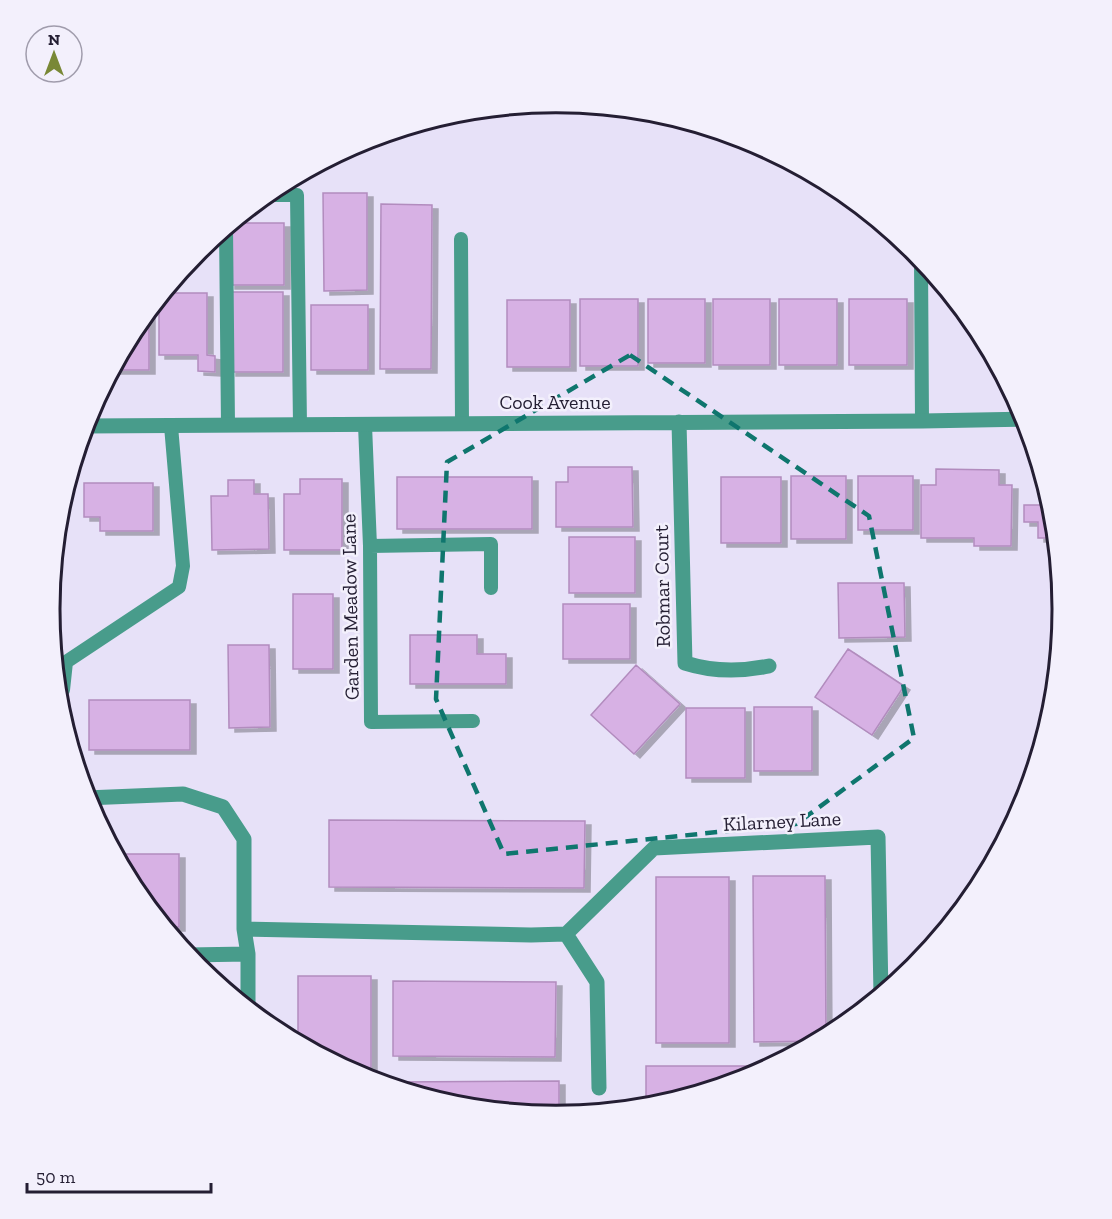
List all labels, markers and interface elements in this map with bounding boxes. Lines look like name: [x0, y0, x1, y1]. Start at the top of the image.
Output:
north arrow: [24, 24, 84, 84]
text: N: [48, 30, 60, 49]
street label: Cook Avenue: [499, 390, 611, 414]
street label: Garden Meadow Lane: [336, 514, 364, 700]
street label: Robmar Court: [649, 524, 675, 648]
street label: Kilarney Lane: [722, 806, 842, 836]
scale bar: [27, 1156, 212, 1194]
text: 50 m: [36, 1166, 76, 1188]

